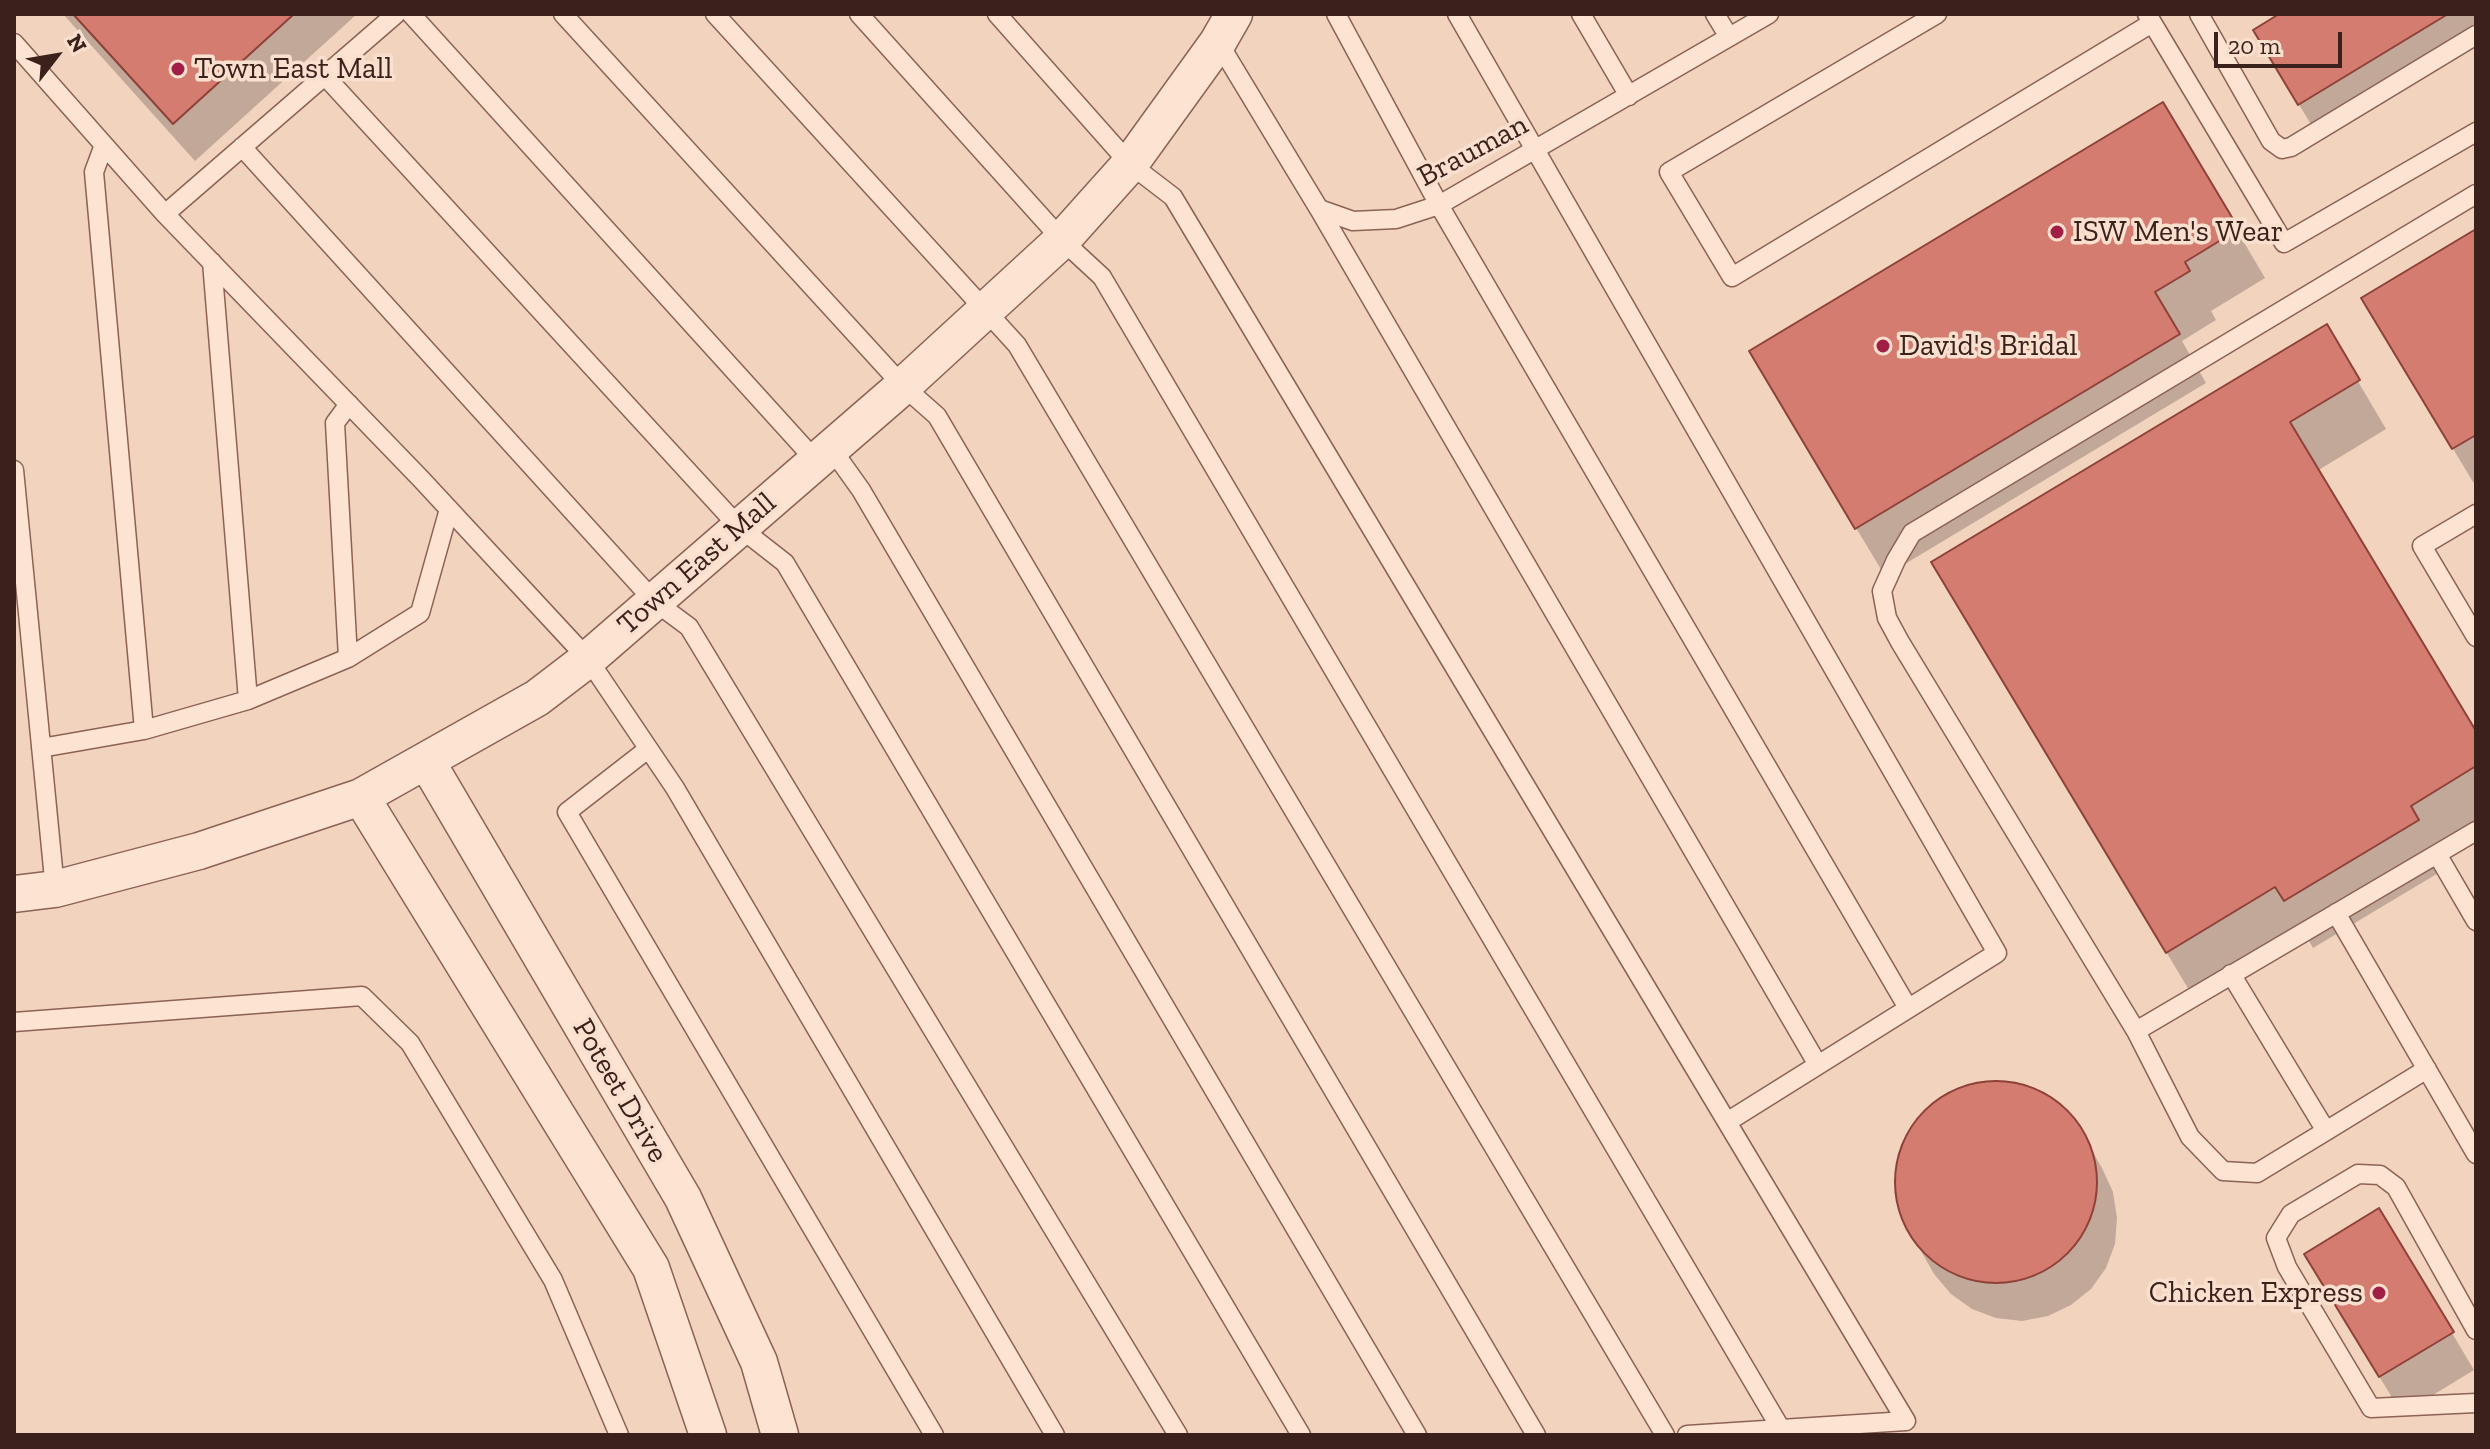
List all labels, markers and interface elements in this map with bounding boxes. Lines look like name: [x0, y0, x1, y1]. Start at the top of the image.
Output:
north arrow: [16, 16, 96, 96]
scale bar: [2218, 16, 2346, 66]
text: N: [61, 29, 93, 57]
text: 20 m: [2228, 31, 2280, 60]
place label: Town East Mall: [194, 51, 393, 87]
marker: Town East Mall: [169, 60, 187, 78]
street label: Brauman: [1412, 107, 1534, 195]
place label: ISW Men's Wear: [2073, 214, 2283, 250]
marker: ISW Men's Wear: [2048, 223, 2066, 241]
place label: David's Bridal: [1899, 328, 2077, 364]
marker: David's Bridal: [1874, 337, 1892, 355]
street label: Town East Mall: [610, 485, 784, 643]
street label: Poteet Drive: [564, 1013, 676, 1169]
place label: Chicken Express: [2149, 1275, 2363, 1311]
marker: Chicken Express: [2370, 1284, 2388, 1302]

